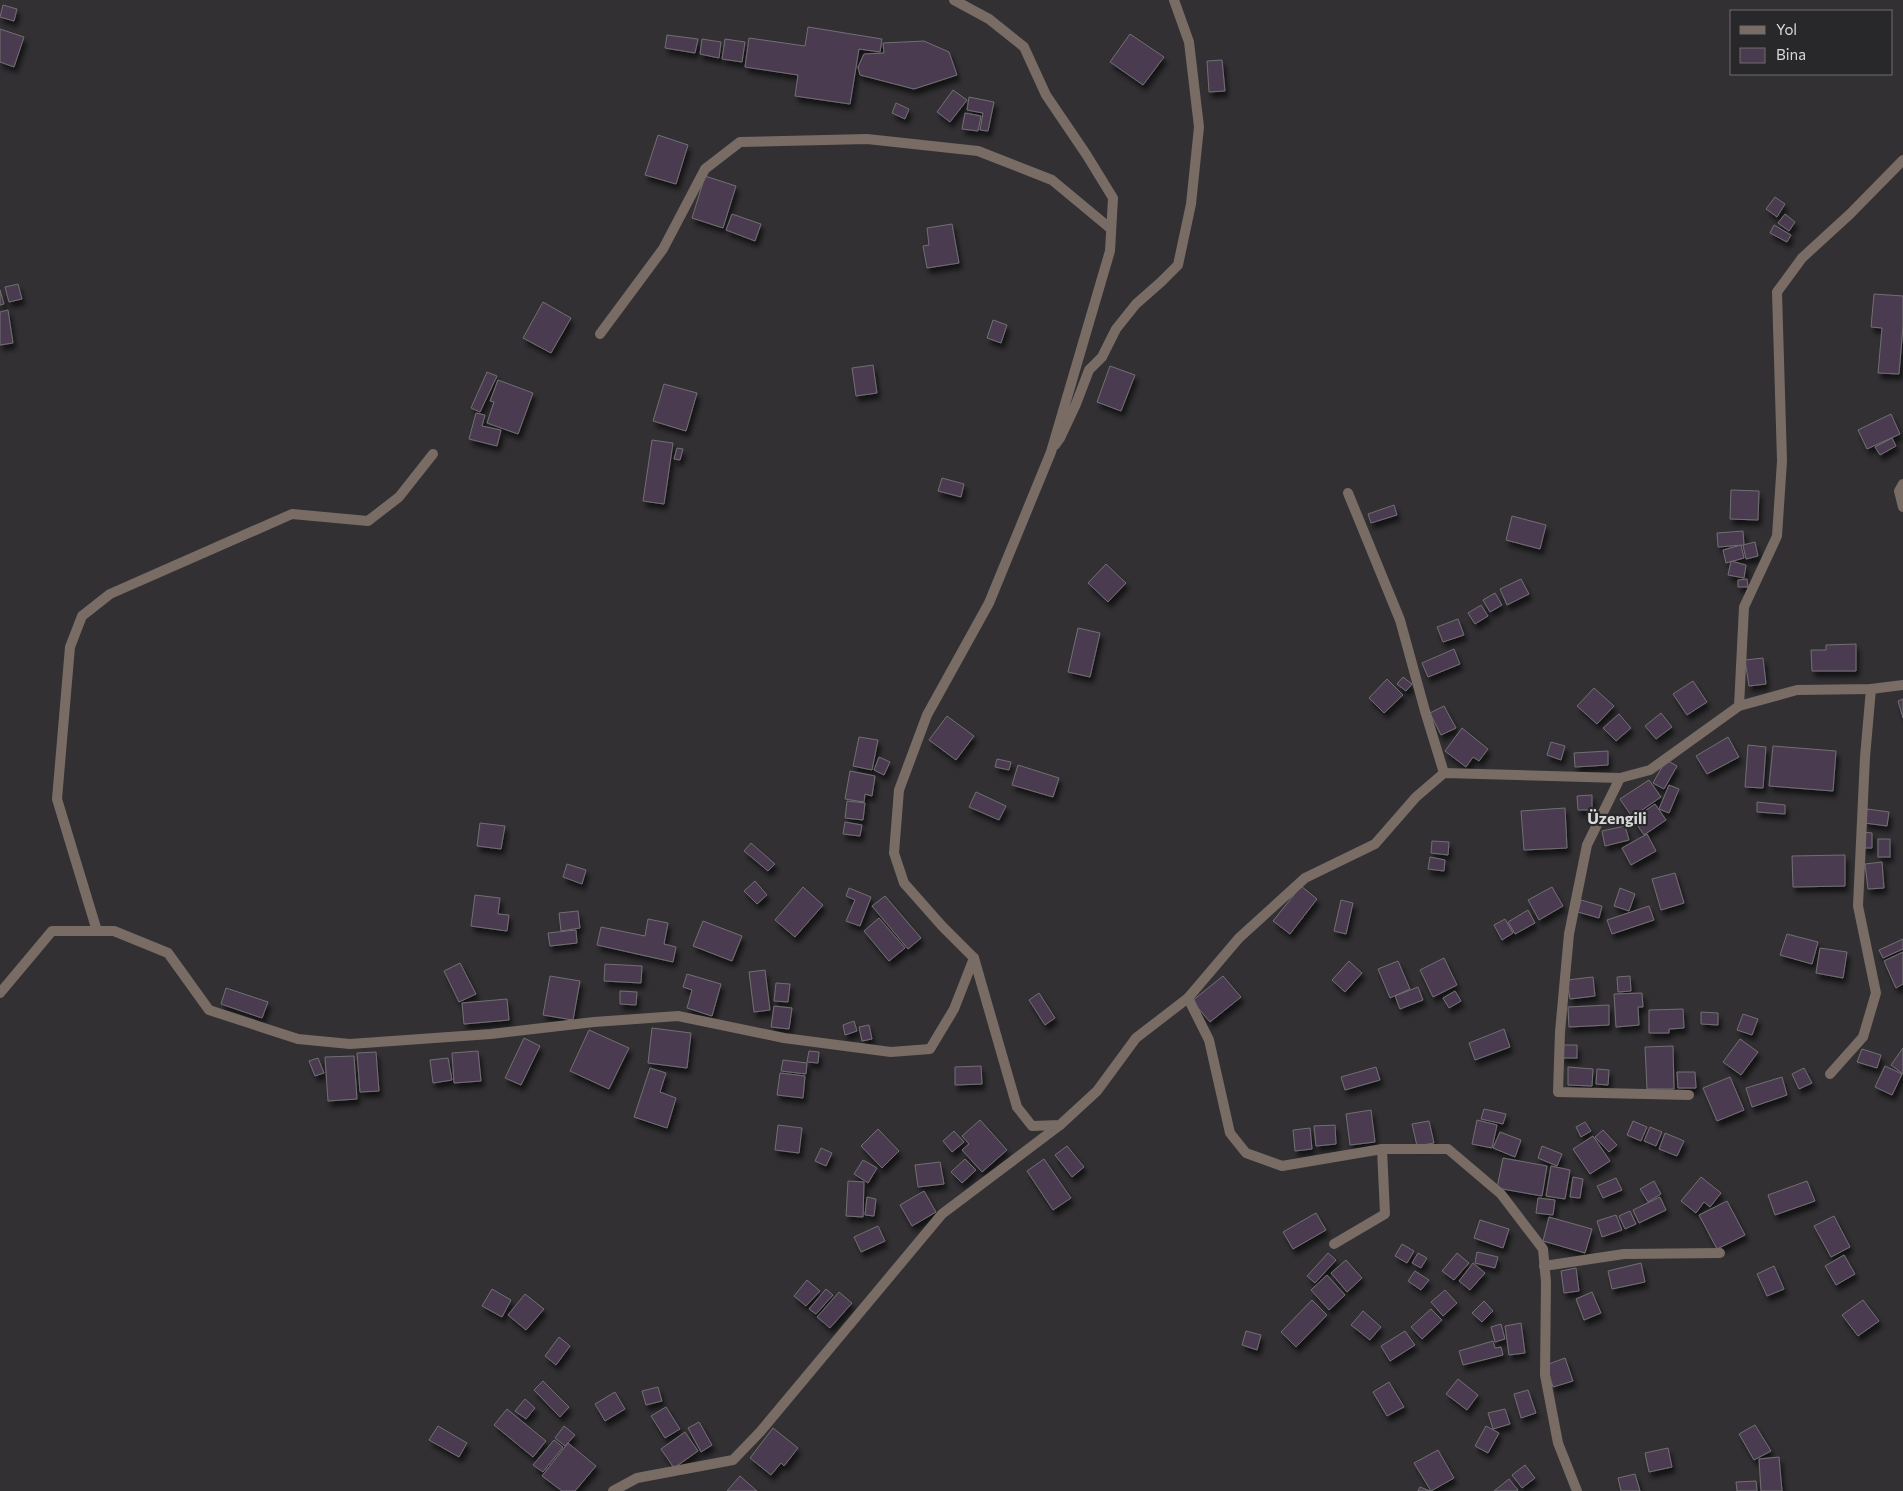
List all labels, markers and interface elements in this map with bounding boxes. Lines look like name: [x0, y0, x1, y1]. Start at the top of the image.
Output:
legend: [1730, 10, 1893, 75]
text: Yol: [1776, 20, 1797, 38]
text: Bina: [1776, 45, 1806, 63]
district label: Üzengili: [1587, 808, 1647, 827]

